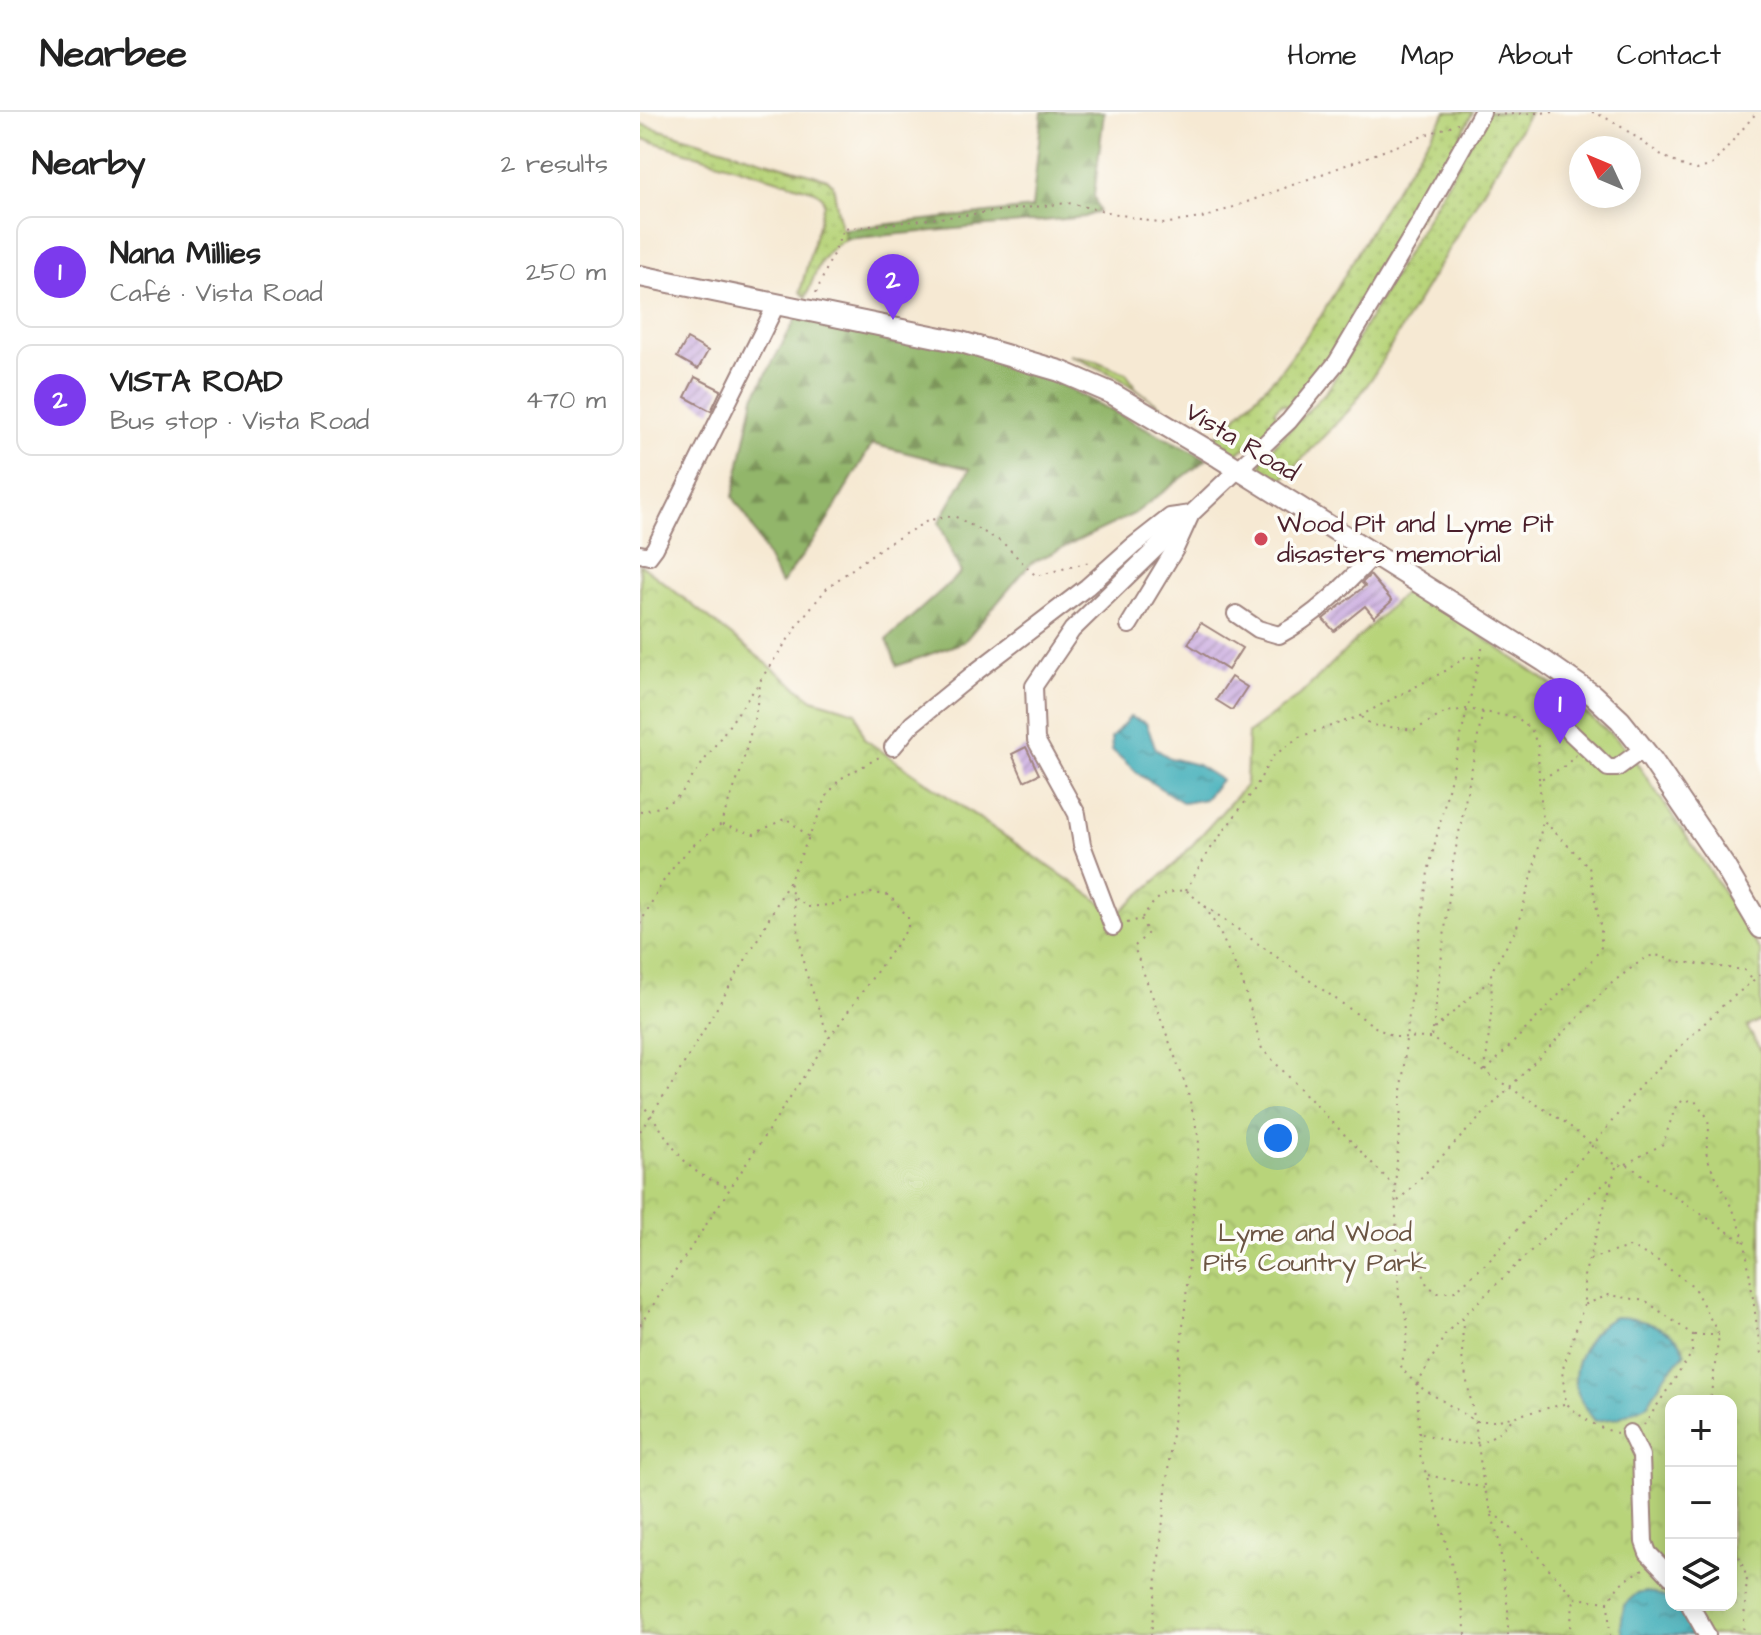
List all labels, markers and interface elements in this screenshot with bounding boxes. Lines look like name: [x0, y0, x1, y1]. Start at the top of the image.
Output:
text: Nearbee: [40, 29, 187, 81]
text: Home: [1287, 36, 1357, 75]
text: Map: [1401, 36, 1454, 75]
text: About: [1498, 36, 1573, 75]
text: Contact: [1617, 36, 1721, 75]
north arrow: [1569, 136, 1641, 208]
text: Nearby: [32, 140, 146, 188]
text: 2 results: [500, 146, 608, 182]
text: Nana Millies: [110, 233, 261, 275]
text: 1: [58, 254, 62, 290]
text: 250 m: [526, 254, 606, 290]
pin: 2: [867, 254, 919, 320]
text: Café · Vista Road: [110, 275, 323, 311]
text: VISTA ROAD: [110, 361, 283, 403]
text: 2: [53, 382, 67, 418]
text: 470 m: [525, 382, 606, 418]
street label: Vista Road: [1178, 394, 1306, 490]
text: Bus stop · Vista Road: [110, 403, 369, 439]
place label: Wood Pit and Lyme Pit disasters memorial: [1277, 506, 1554, 572]
marker: Wood Pit and Lyme Pit disasters memorial: [1252, 530, 1270, 548]
pin: 1: [1534, 678, 1586, 744]
your location: [1258, 1118, 1298, 1158]
park label: Lyme and Wood Pits Country Park: [1203, 1215, 1427, 1283]
map controls: [1665, 1395, 1737, 1611]
button: +: [1665, 1395, 1737, 1467]
button: −: [1665, 1467, 1737, 1539]
button: layers: [1665, 1539, 1737, 1611]

